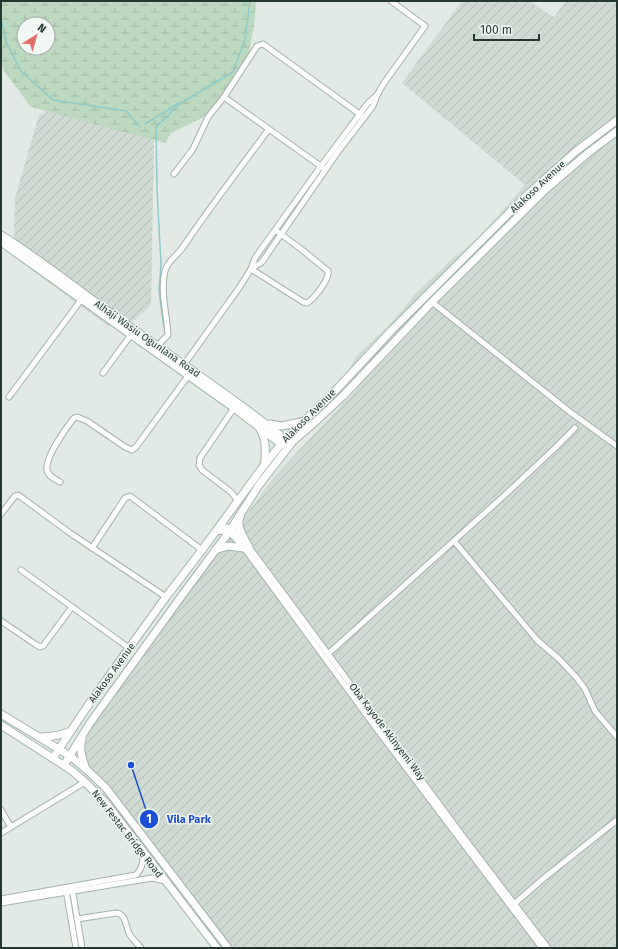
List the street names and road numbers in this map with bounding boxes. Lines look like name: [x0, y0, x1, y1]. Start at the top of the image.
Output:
street label: Alakoso Avenue: [508, 158, 568, 216]
street label: Alhaji Wasiu Ogunlana Road: [92, 298, 202, 380]
street label: Alakoso Avenue: [280, 387, 338, 445]
street label: Alakoso Avenue: [86, 641, 138, 705]
street label: Oba Kayode Akinyemi Way: [346, 681, 428, 783]
street label: New Festac Bridge Road: [89, 788, 165, 880]

